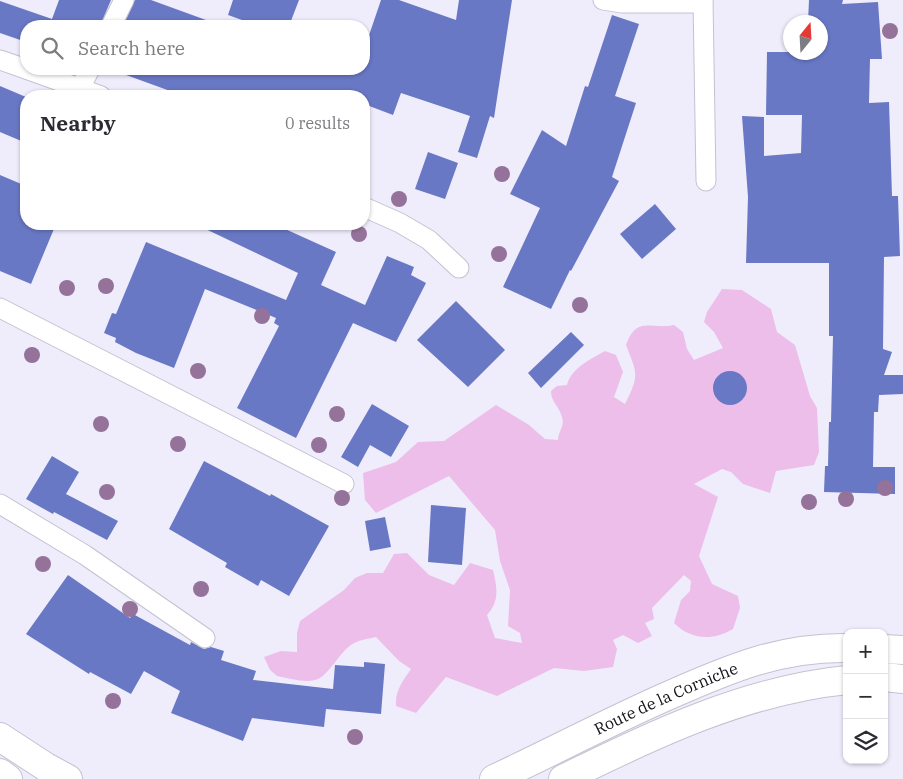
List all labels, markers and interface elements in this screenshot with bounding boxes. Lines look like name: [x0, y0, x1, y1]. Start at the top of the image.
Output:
north arrow: [783, 15, 828, 60]
search box: [20, 20, 370, 75]
icon: search: [38, 34, 66, 62]
text: Search here: [78, 36, 185, 60]
text: Nearby: [40, 109, 116, 137]
text: 0 results: [285, 113, 350, 133]
map controls: [843, 629, 888, 764]
button: +: [843, 629, 888, 674]
street label: Route de la Corniche: [591, 658, 740, 739]
button: −: [843, 674, 888, 719]
button: layers: [843, 719, 888, 764]

